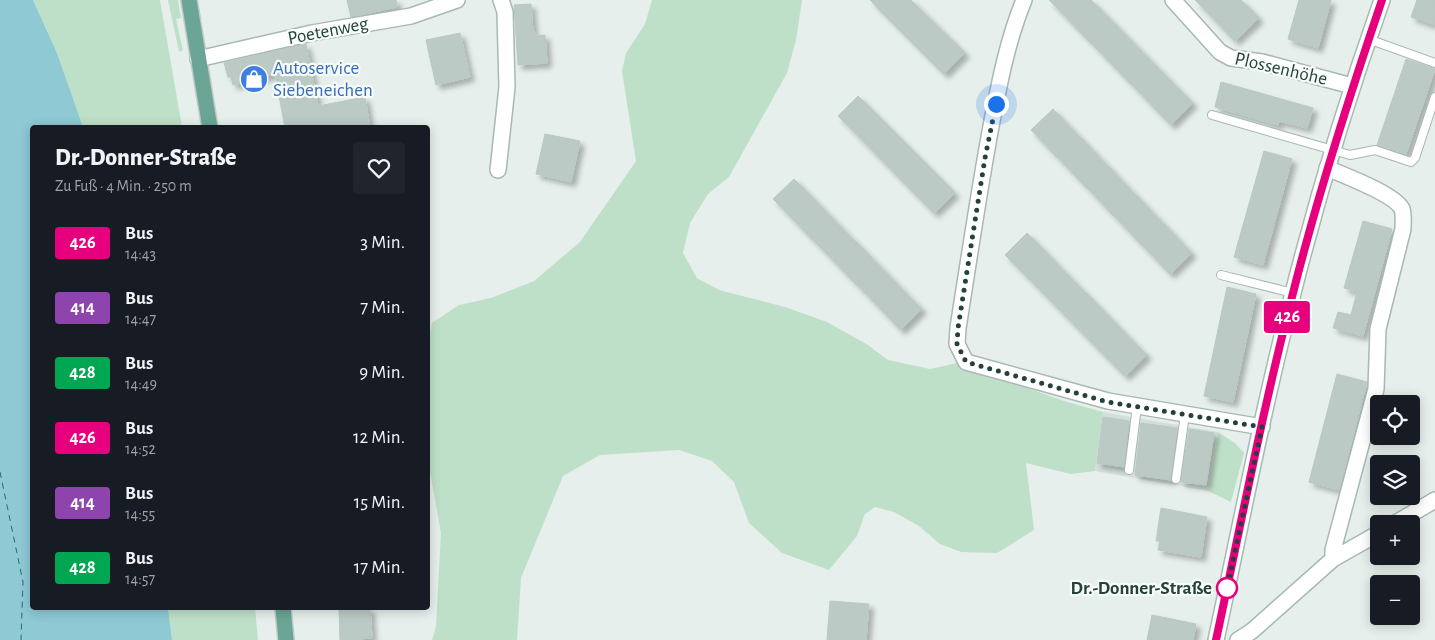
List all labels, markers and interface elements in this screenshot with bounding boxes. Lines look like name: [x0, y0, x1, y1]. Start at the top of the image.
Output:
street label: Poetenweg: [286, 14, 371, 48]
street label: Plossenhöhe: [1233, 49, 1329, 89]
place label: Autoservice Siebeneichen: [273, 59, 373, 100]
shop icon: Autoservice Siebeneichen: [239, 64, 269, 94]
your location: [984, 92, 1009, 117]
button: heart: [353, 142, 405, 194]
text: Dr.-Donner-Straße: [55, 146, 236, 170]
text: Zu Fuß · 4 Min. · 250 m: [55, 178, 192, 194]
text: Bus: [125, 224, 153, 243]
text: 3 Min.: [360, 233, 405, 252]
text: 426: [69, 234, 96, 252]
text: 14:43: [125, 246, 156, 262]
text: Bus: [125, 289, 153, 308]
text: 7 Min.: [360, 298, 405, 317]
text: 414: [70, 299, 95, 317]
line badge: 426: [1258, 301, 1316, 333]
text: 426: [1274, 308, 1300, 326]
text: 14:47: [125, 311, 156, 327]
text: Bus: [125, 354, 153, 373]
text: 9 Min.: [359, 363, 405, 382]
text: 428: [69, 364, 96, 382]
text: 14:49: [125, 376, 157, 392]
map controls: [1370, 395, 1420, 625]
button: locate: [1370, 395, 1420, 445]
text: Bus: [125, 419, 153, 438]
text: 12 Min.: [353, 428, 405, 447]
text: 426: [69, 429, 96, 447]
text: 14:52: [125, 441, 156, 457]
button: layers: [1370, 455, 1420, 505]
text: Bus: [125, 484, 153, 503]
text: 15 Min.: [354, 493, 405, 512]
text: 414: [70, 494, 95, 512]
text: 14:55: [125, 506, 155, 522]
button: +: [1370, 515, 1420, 565]
text: Bus: [125, 549, 153, 568]
text: 17 Min.: [354, 558, 405, 577]
text: 428: [69, 559, 96, 577]
text: 14:57: [125, 571, 155, 587]
button: −: [1370, 575, 1420, 625]
marker: Dr.-Donner-Straße: [1216, 577, 1238, 599]
place label: Dr.-Donner-Straße: [1071, 579, 1212, 598]

